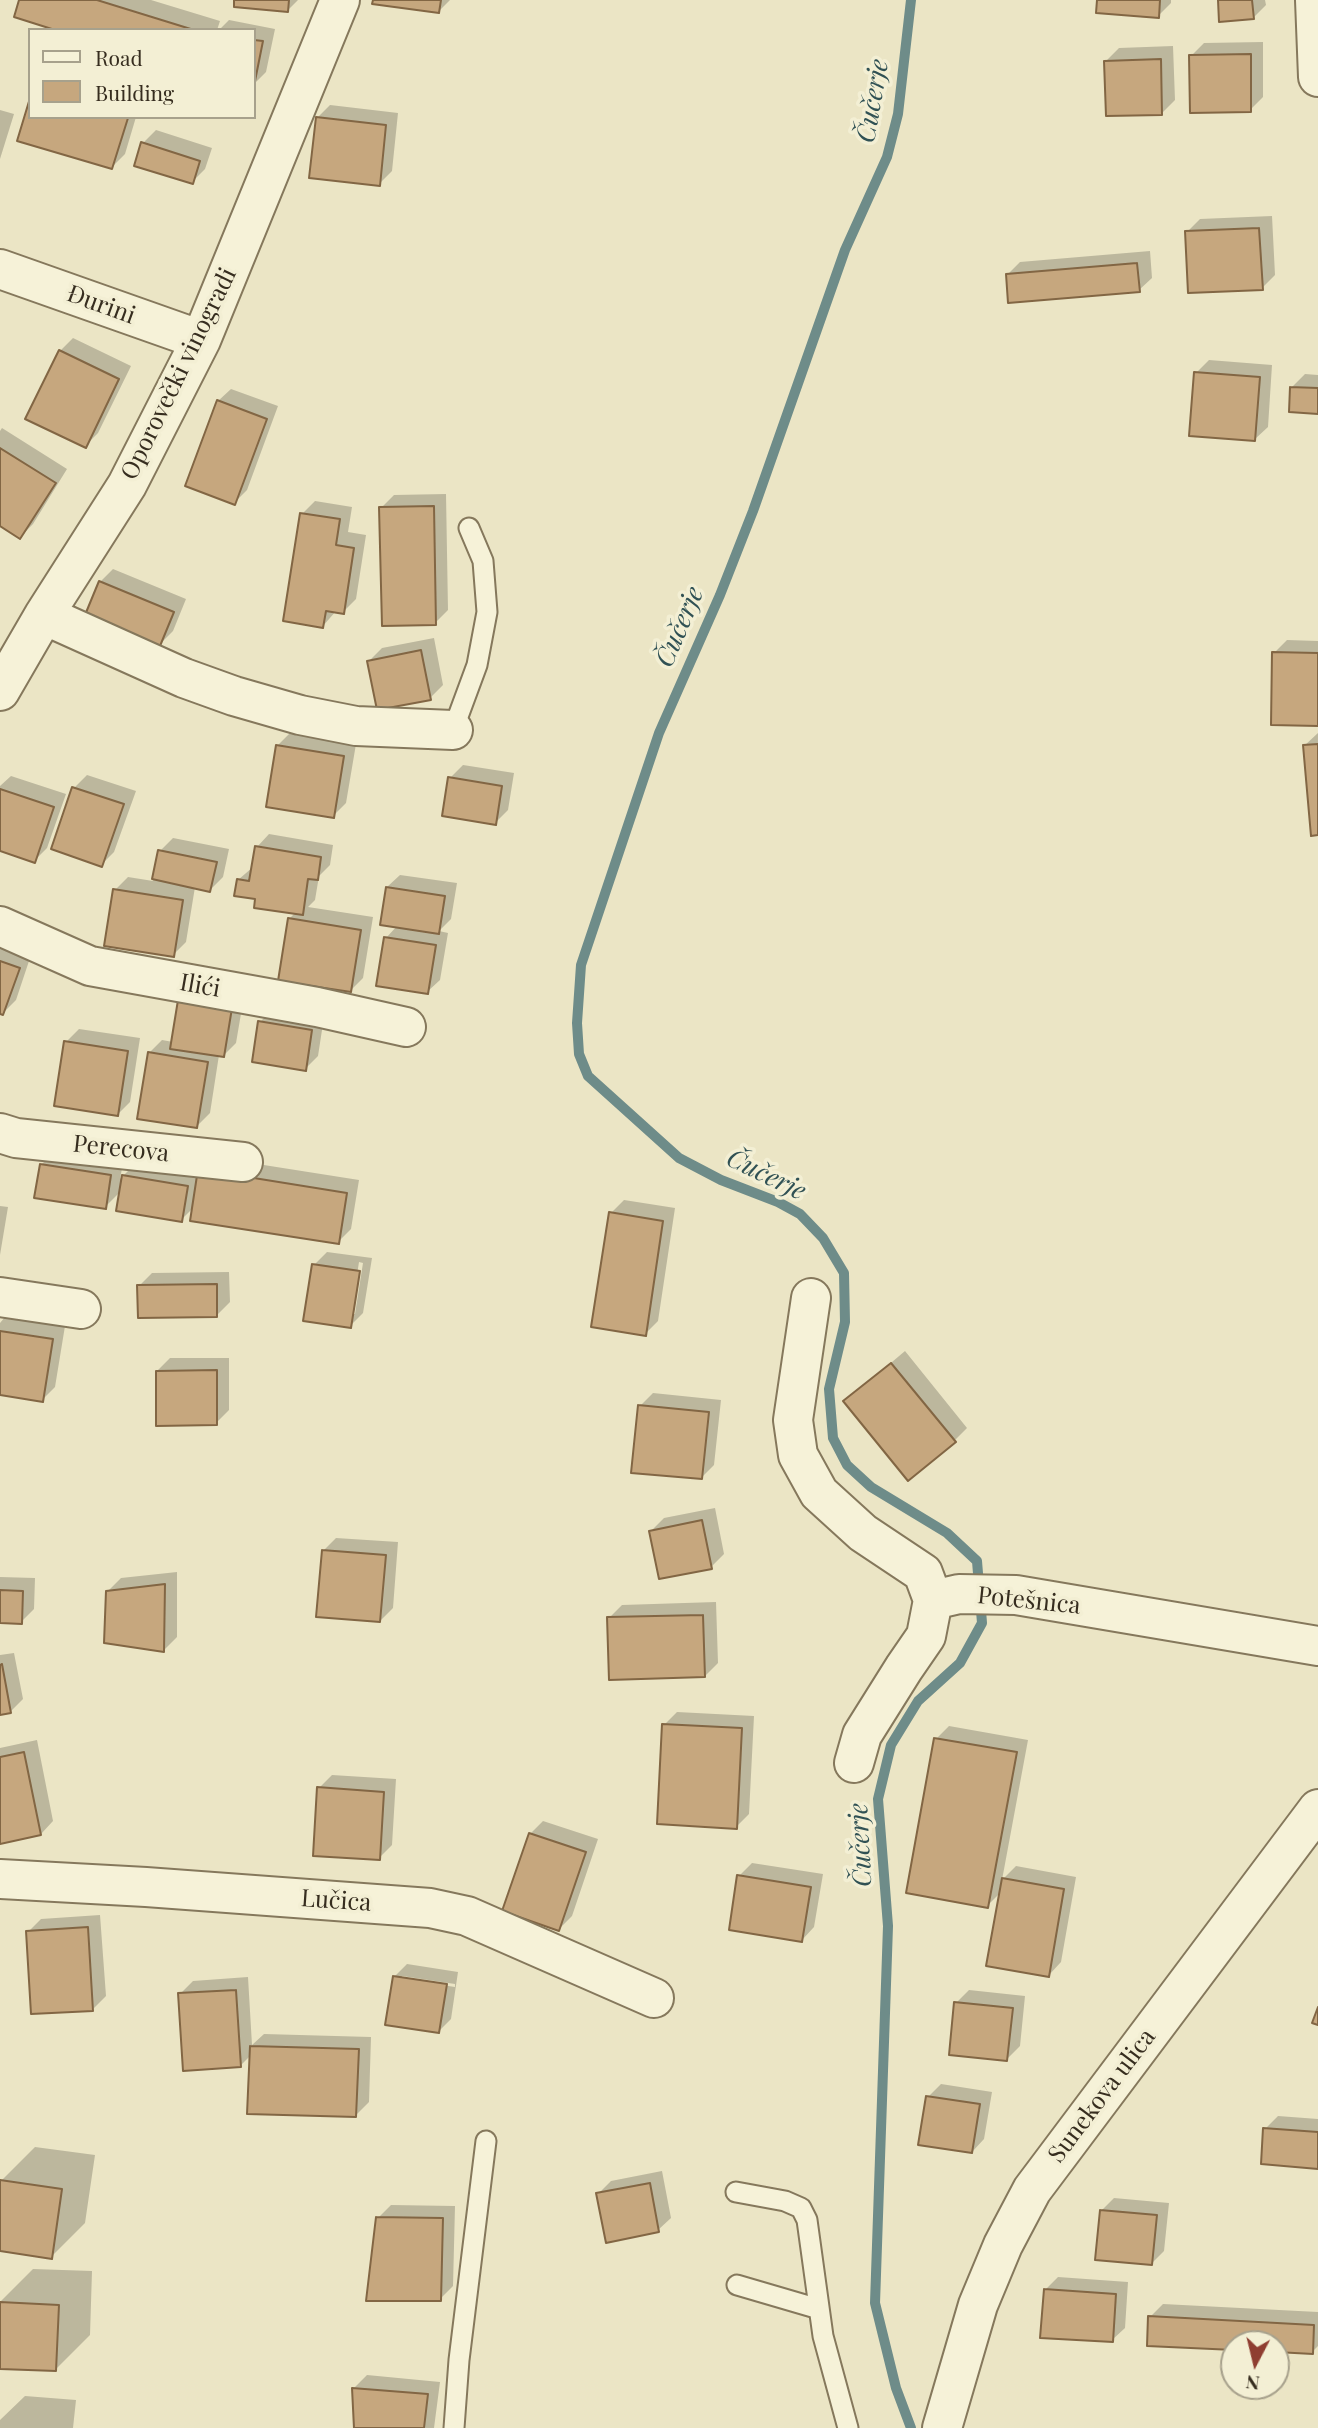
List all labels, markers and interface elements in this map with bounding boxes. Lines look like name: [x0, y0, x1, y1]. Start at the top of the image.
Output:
legend: [28, 28, 256, 119]
text: Road: [95, 43, 143, 71]
water label: Čučerje: [850, 57, 896, 145]
text: Building: [95, 78, 174, 106]
street label: Oporovečki vinogradi: [115, 263, 243, 485]
street label: Đurini: [63, 279, 139, 331]
water label: Čučerje: [649, 582, 711, 672]
street label: Ilići: [177, 968, 223, 1004]
street label: Perecova: [72, 1130, 170, 1168]
water label: Čučerje: [721, 1143, 811, 1207]
street label: Potešnica: [976, 1581, 1082, 1621]
water label: Čučerje: [843, 1802, 879, 1888]
street label: Lučica: [300, 1884, 372, 1918]
street label: Sunekova ulica: [1042, 2023, 1162, 2169]
north arrow: [1220, 2330, 1290, 2400]
text: N: [1244, 2370, 1261, 2398]

